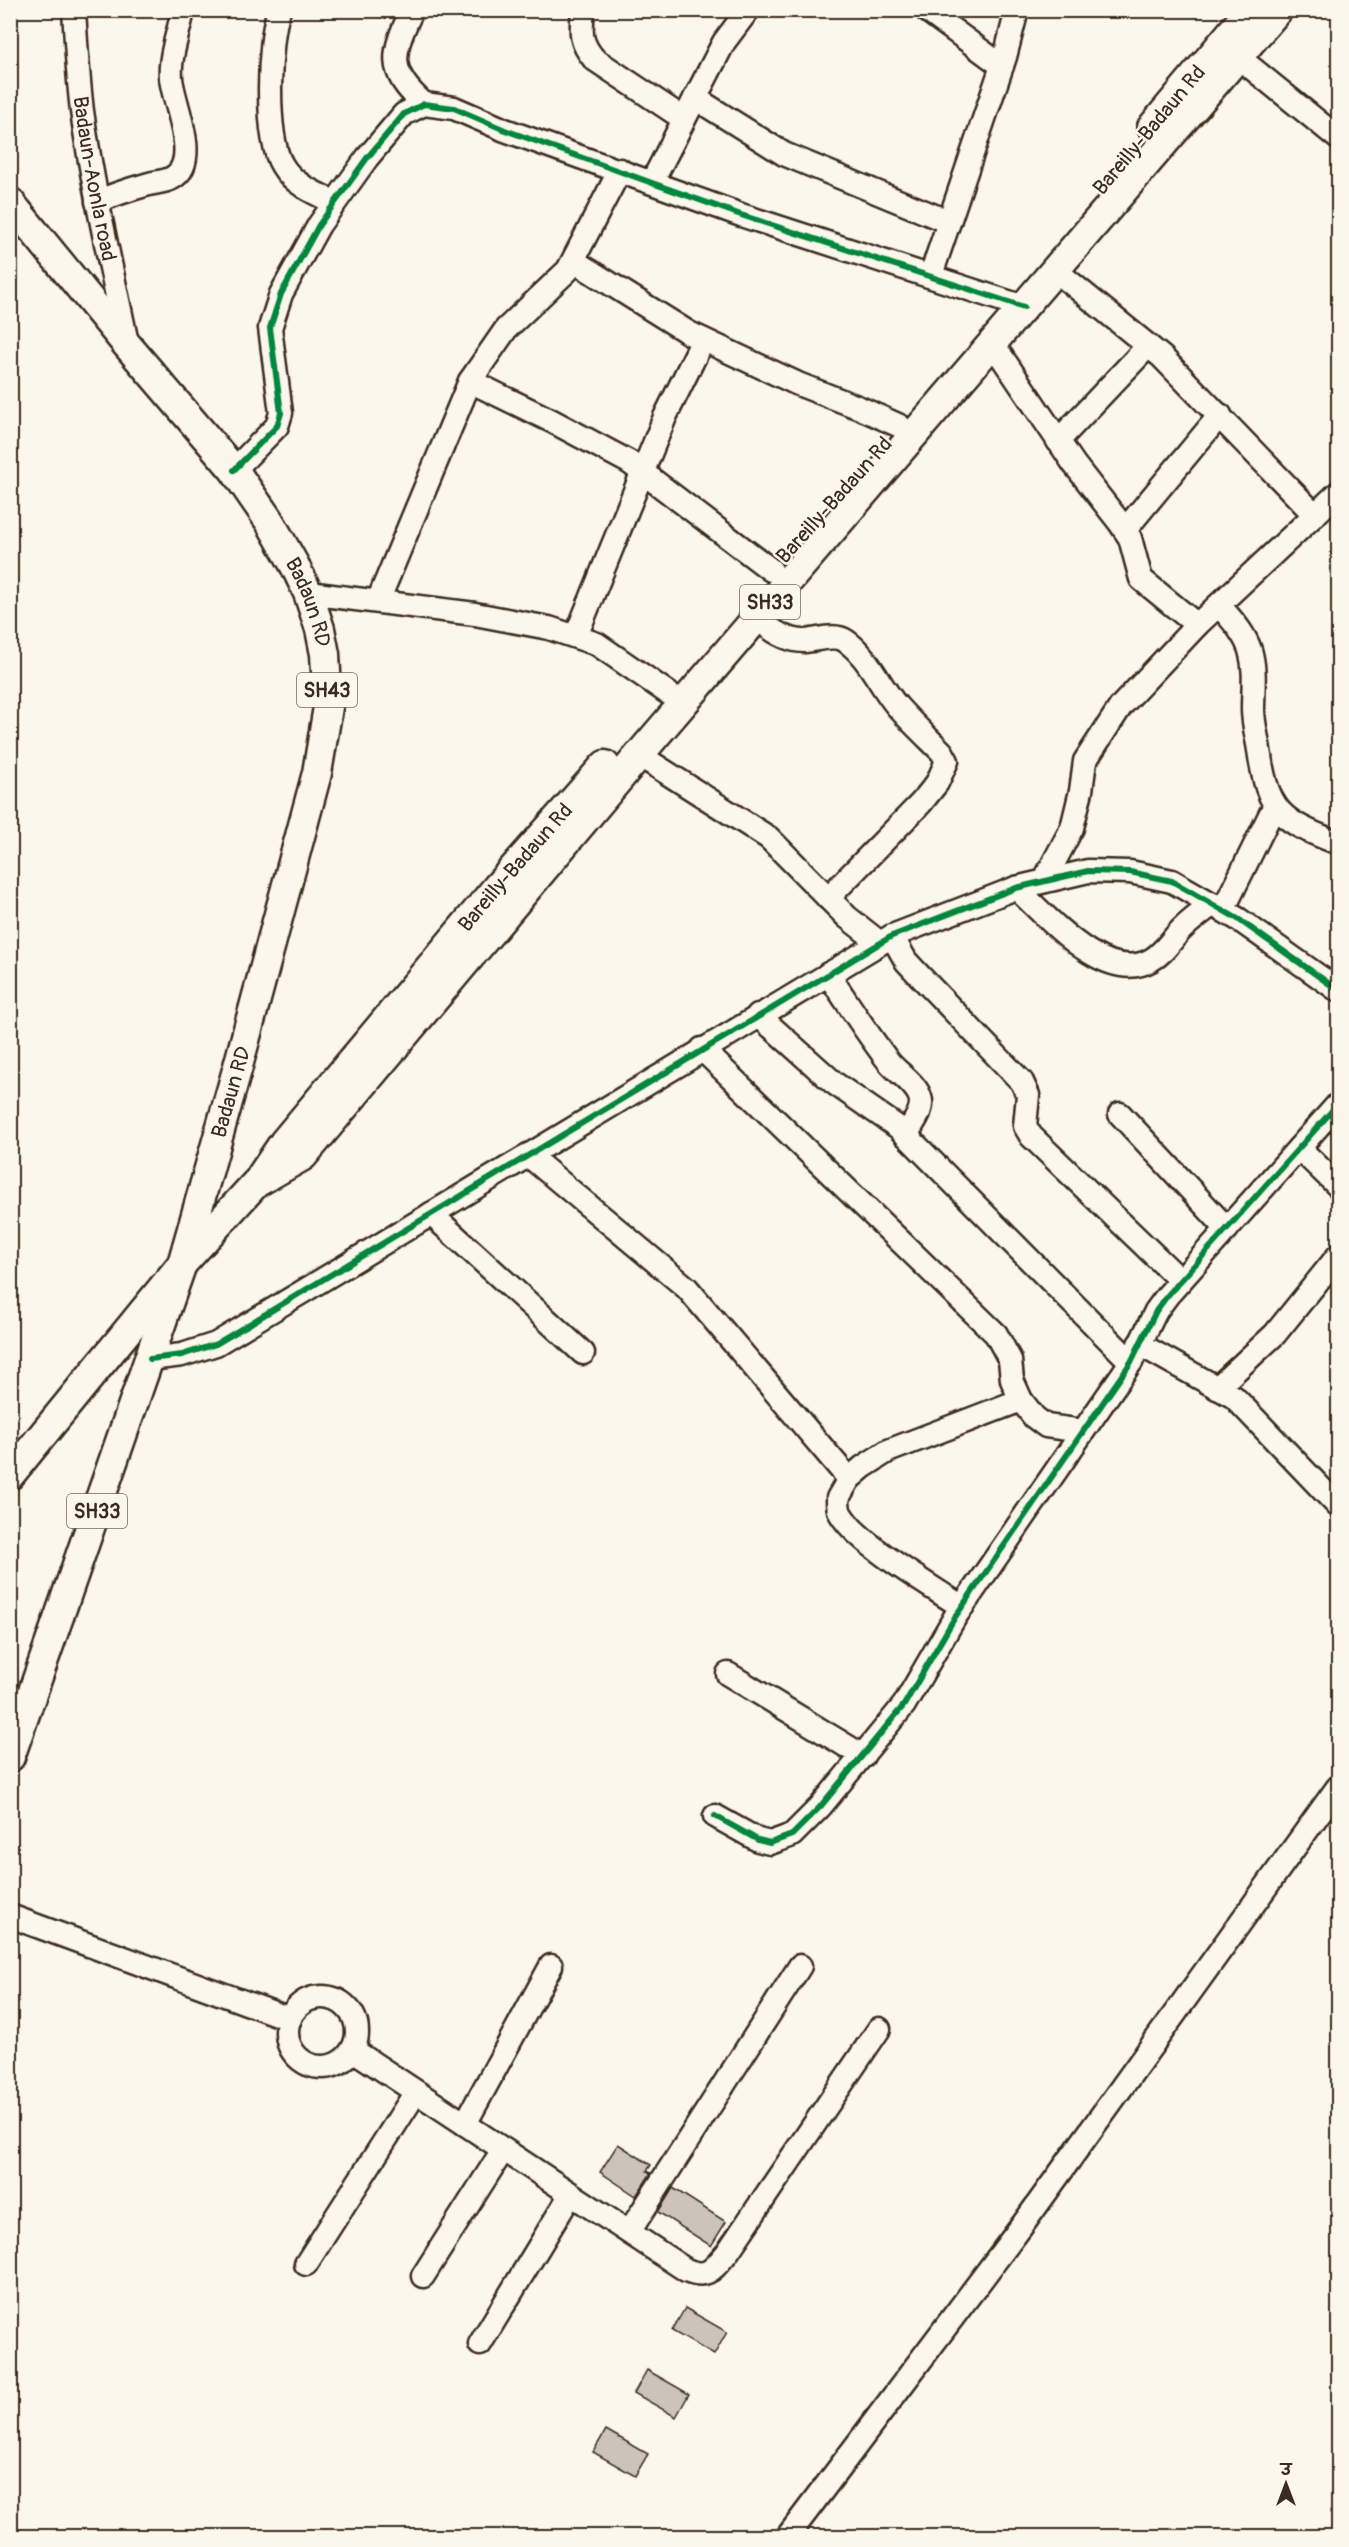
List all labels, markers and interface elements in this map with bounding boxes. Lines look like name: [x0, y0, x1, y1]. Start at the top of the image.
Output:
street label: Bareilly-Badaun Rd: [1087, 60, 1212, 201]
street label: Badaun-Aonla road: [66, 95, 122, 264]
street label: Bareilly-Badaun Rd: [770, 431, 898, 569]
street label: Badaun RD: [279, 553, 336, 649]
road number: SH33: [740, 585, 800, 619]
road number: SH43: [297, 673, 357, 707]
street label: Bareilly-Badaun Rd: [452, 798, 579, 937]
street label: Badaun RD: [206, 1043, 257, 1141]
road number: SH33: [67, 1494, 127, 1528]
north arrow: [1256, 2454, 1316, 2514]
text: उ: [1279, 2460, 1293, 2480]

